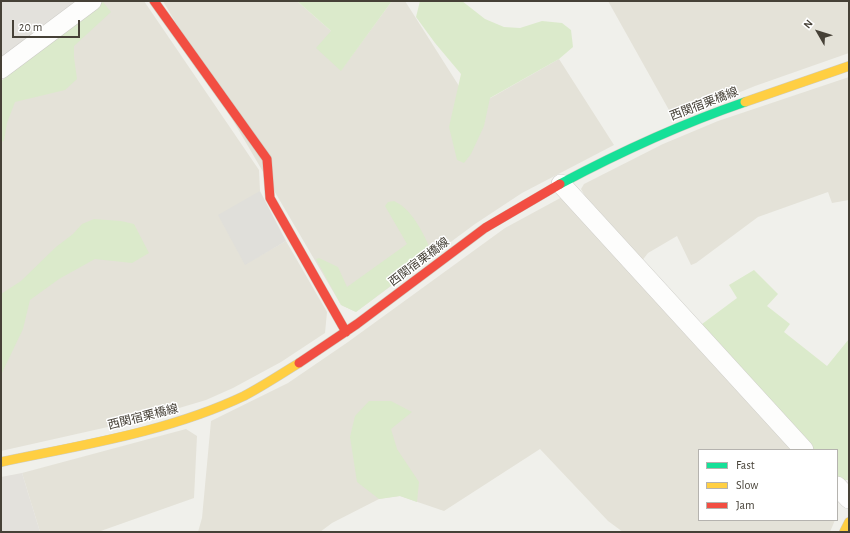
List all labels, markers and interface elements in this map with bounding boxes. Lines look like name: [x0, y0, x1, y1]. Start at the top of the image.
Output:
scale bar: [14, 12, 82, 38]
north arrow: [798, 12, 838, 52]
text: N: [802, 18, 815, 31]
text: 20 m: [19, 21, 42, 33]
street label: 西関宿栗橋線: [668, 84, 740, 124]
street label: 西関宿栗橋線: [386, 235, 452, 289]
street label: 西関宿栗橋線: [106, 401, 180, 433]
legend: [698, 449, 838, 521]
text: Fast: [736, 459, 755, 471]
text: Slow: [736, 479, 758, 491]
text: Jam: [736, 499, 755, 511]

